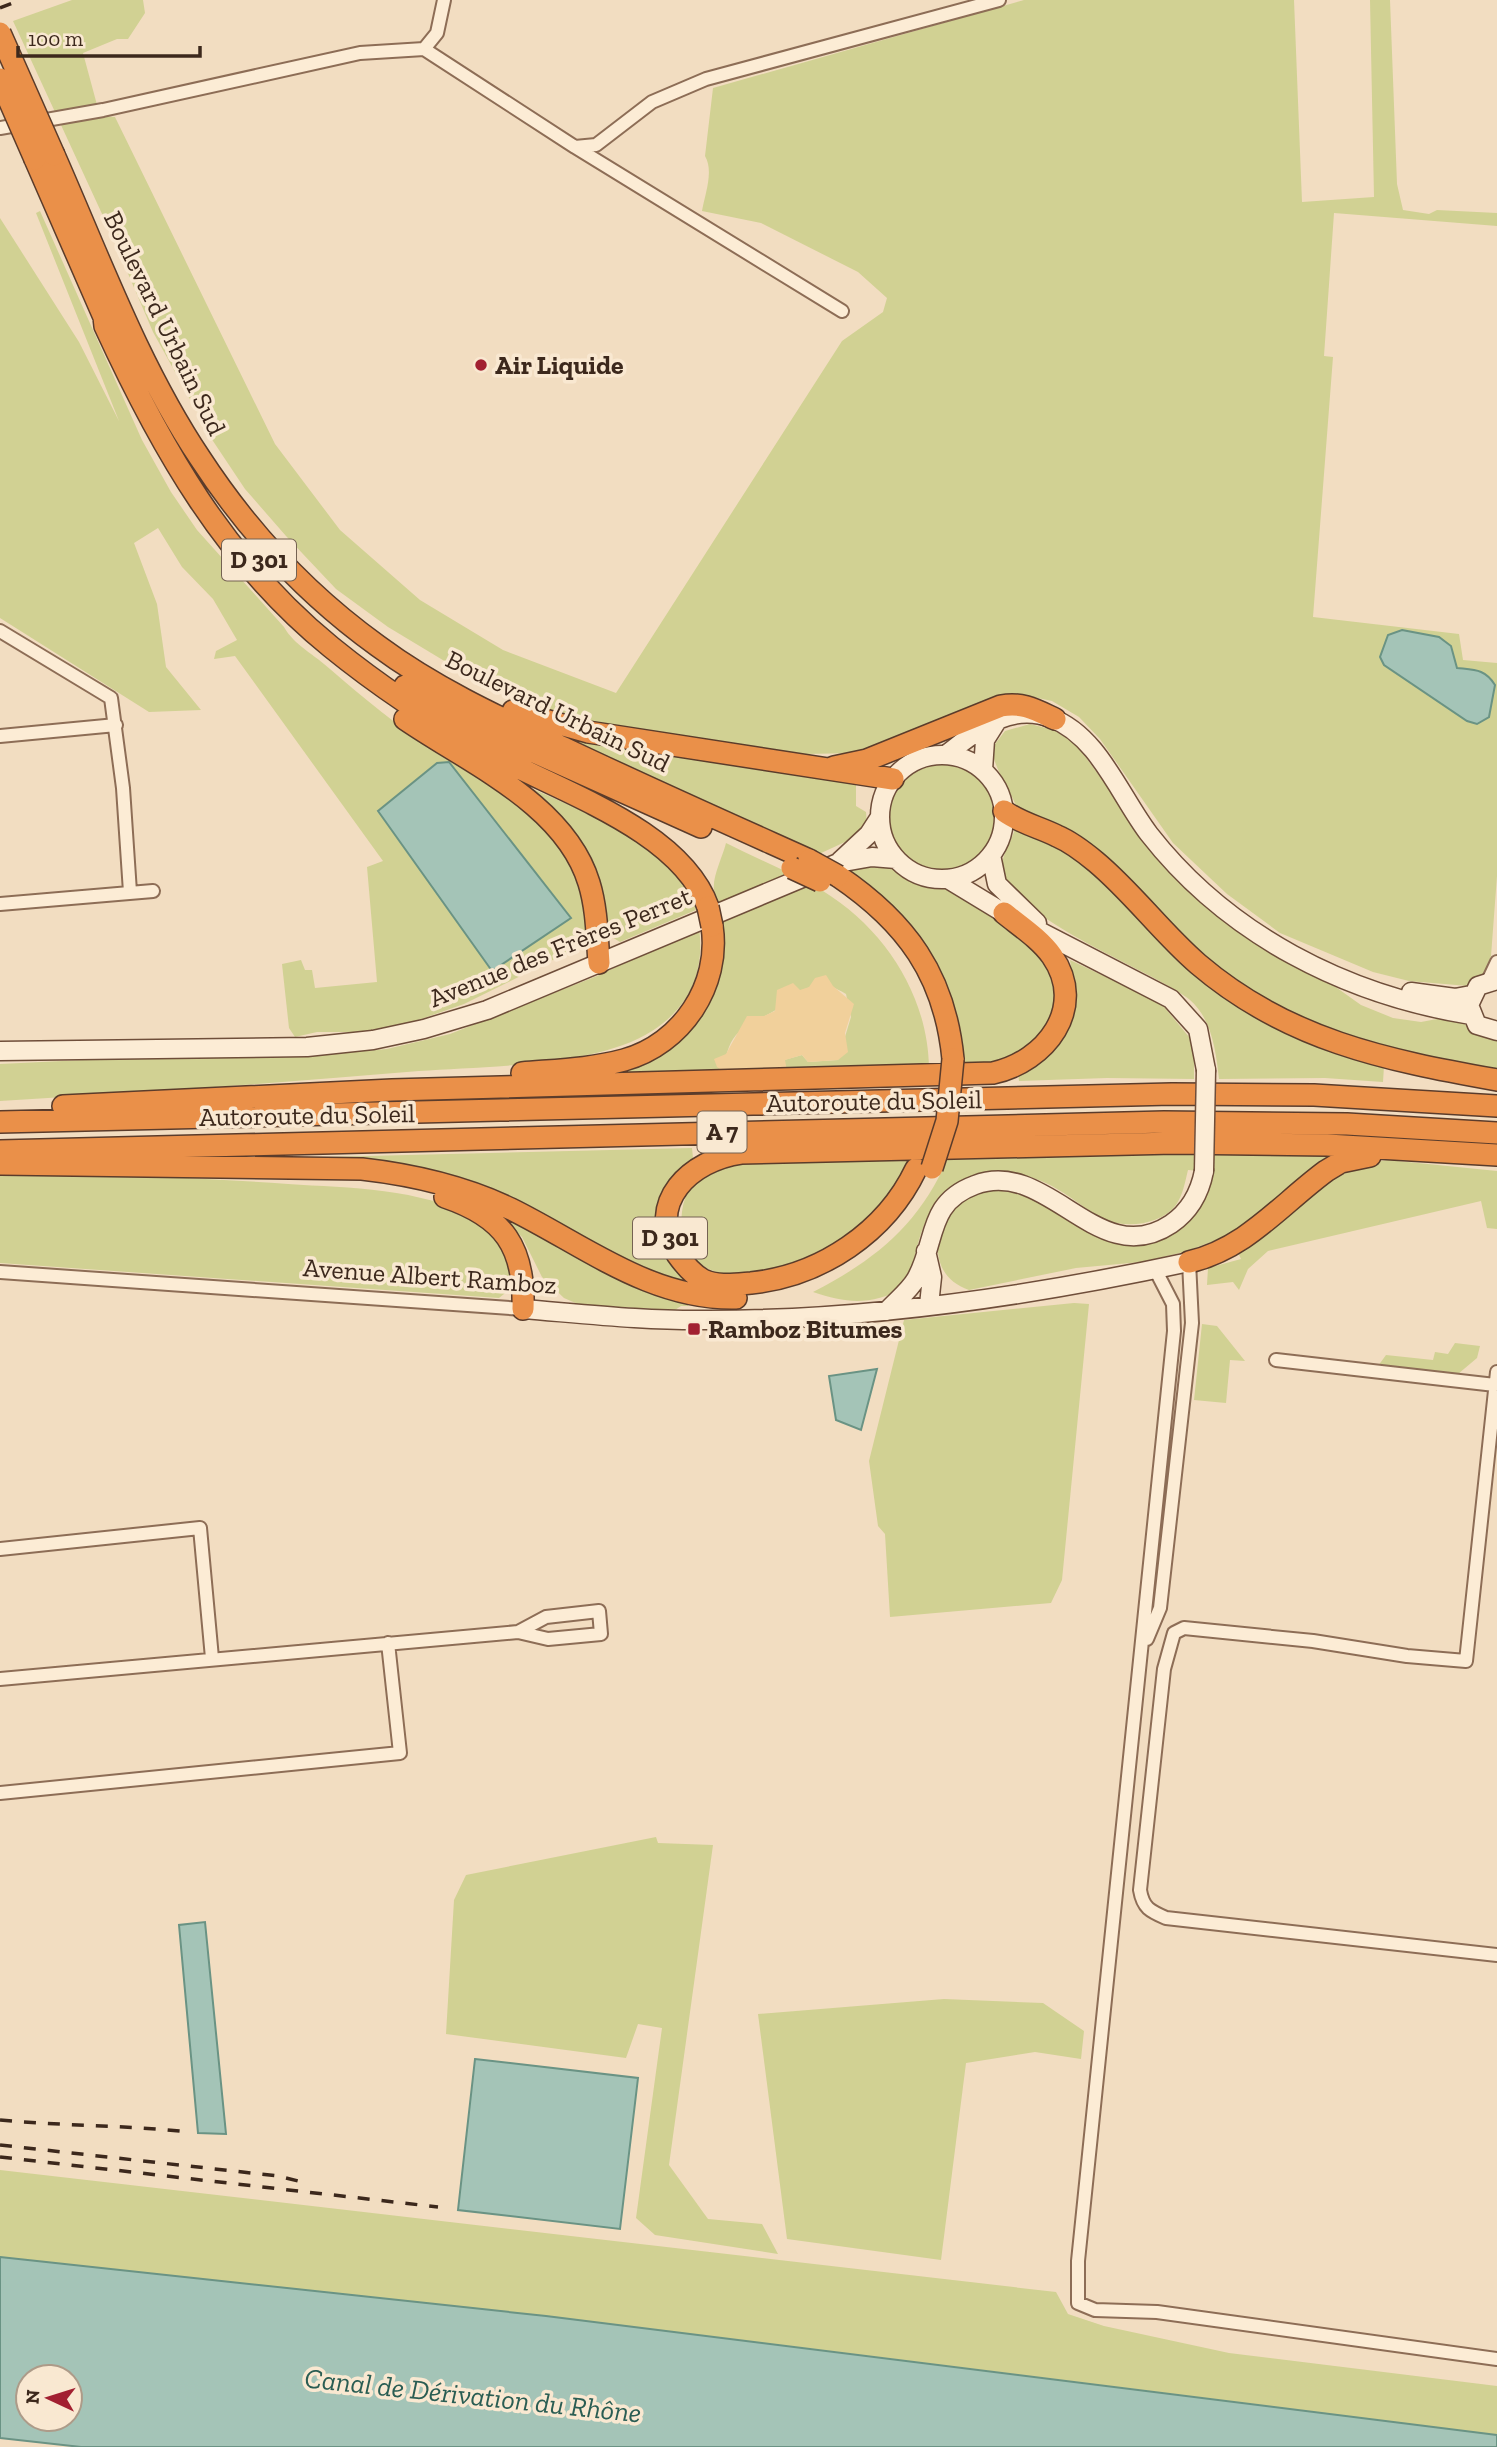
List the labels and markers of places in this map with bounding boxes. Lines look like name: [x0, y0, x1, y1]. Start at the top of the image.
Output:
place label: Air Liquide: [495, 349, 624, 381]
marker: Air Liquide: [473, 357, 489, 373]
place label: Ramboz Bitumes: [708, 1313, 903, 1345]
marker: Ramboz Bitumes: [686, 1321, 702, 1337]

